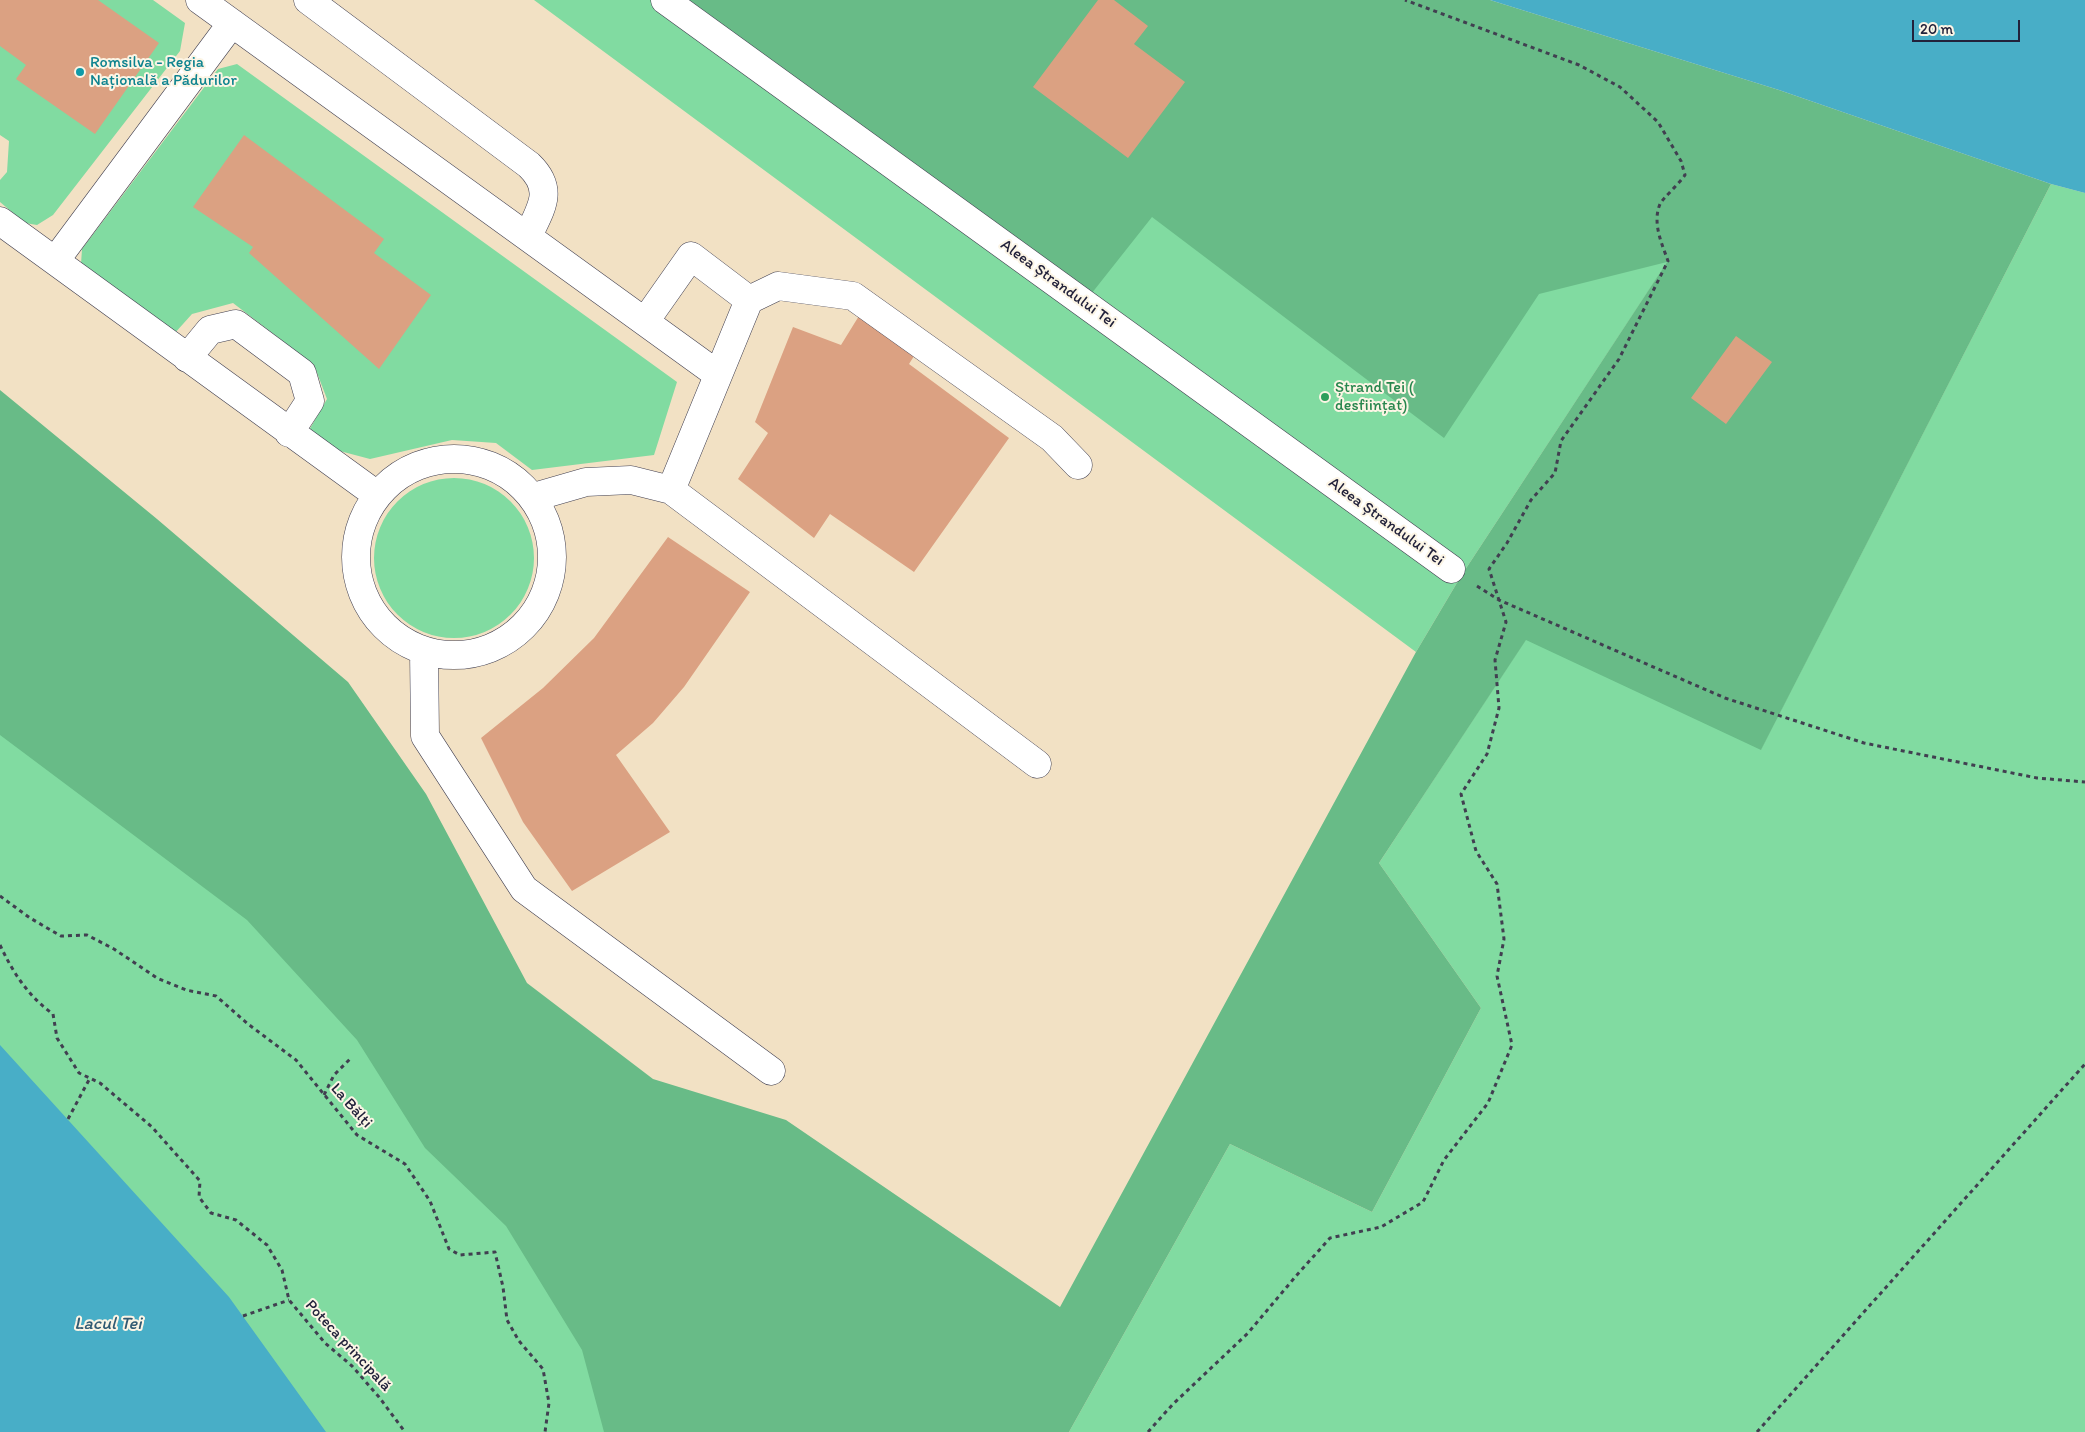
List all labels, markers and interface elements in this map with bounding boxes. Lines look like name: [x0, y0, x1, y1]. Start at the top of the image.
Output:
scale bar: [1915, 10, 2022, 42]
text: 20 m: [1920, 20, 1953, 38]
place label: Romsilva - Regia Națională a Pădurilor: [90, 53, 237, 91]
marker: Romsilva - Regia Națională a Pădurilor: [74, 66, 86, 78]
street label: Aleea Ștrandului Tei: [996, 236, 1120, 332]
place label: Ștrand Tei ( desființat): [1335, 378, 1414, 416]
marker: Ștrand Tei ( desființat): [1319, 391, 1331, 403]
street label: Aleea Ștrandului Tei: [1324, 474, 1448, 570]
street label: La Bălți: [326, 1080, 376, 1132]
street label: Poteca principală: [301, 1296, 395, 1396]
water label: Lacul Tei: [74, 1313, 142, 1335]

